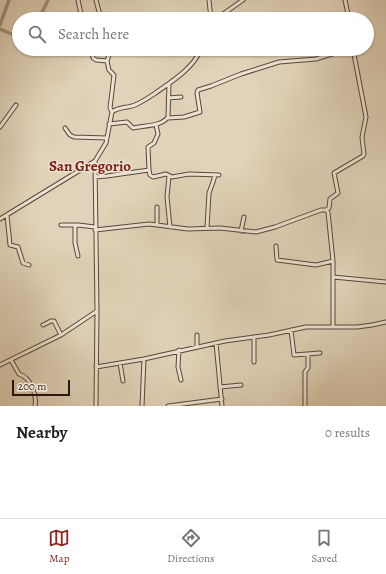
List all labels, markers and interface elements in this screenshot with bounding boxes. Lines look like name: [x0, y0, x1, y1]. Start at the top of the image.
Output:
search box: [12, 12, 374, 56]
icon: search: [26, 23, 48, 45]
text: Search here: [58, 24, 129, 44]
district label: San Gregorio: [49, 156, 131, 176]
scale bar: [12, 378, 70, 397]
text: 200 m: [18, 379, 46, 394]
text: Nearby: [16, 421, 67, 444]
text: 0 results: [325, 424, 370, 441]
tab: Map: [48, 527, 70, 566]
tab: Directions: [167, 527, 215, 566]
tab: Saved: [311, 527, 338, 566]

